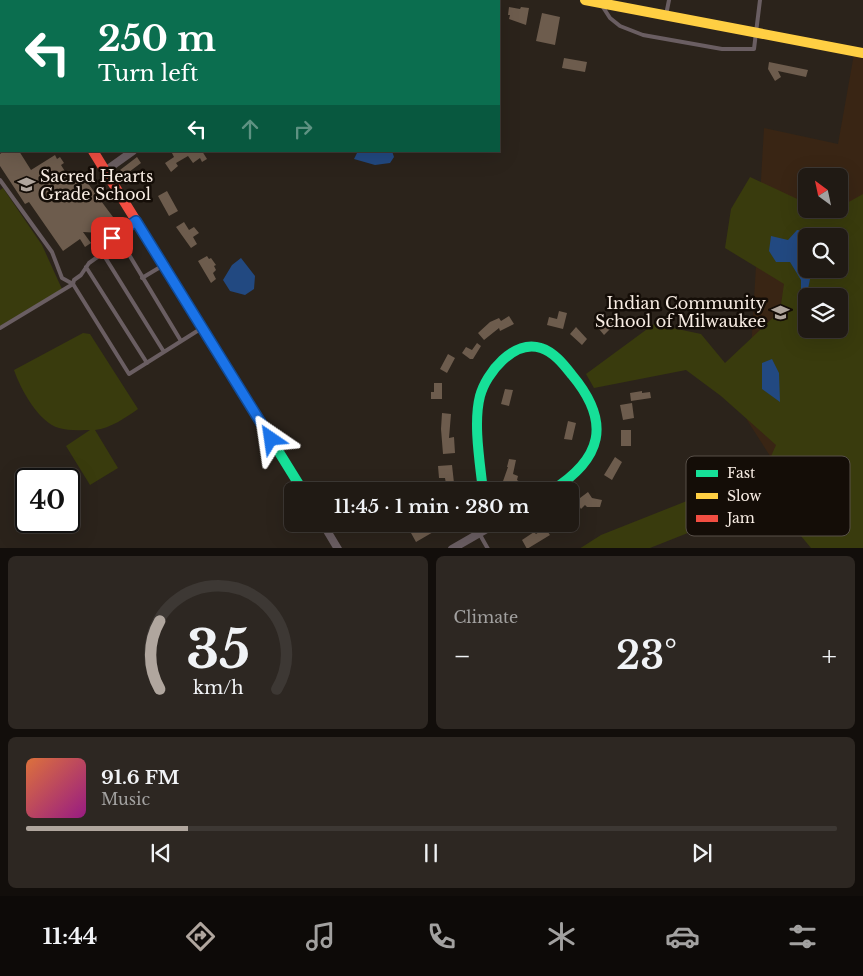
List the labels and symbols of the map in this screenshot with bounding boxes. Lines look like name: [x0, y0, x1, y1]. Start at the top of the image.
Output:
place label: Sacred Hearts Grade School: [40, 166, 153, 204]
north arrow: [798, 168, 848, 218]
school or university icon: Sacred Hearts Grade School: [16, 175, 36, 195]
pin: [91, 217, 133, 259]
place label: Indian Community School of Milwaukee: [595, 293, 767, 331]
school or university icon: Indian Community School of Milwaukee: [770, 302, 790, 322]
position arrow: [244, 412, 296, 464]
legend: [686, 456, 850, 536]
text: Fast: [727, 464, 756, 482]
speed limit sign: 40: [15, 468, 80, 533]
text: Slow: [727, 487, 761, 505]
text: Jam: [725, 509, 755, 527]

